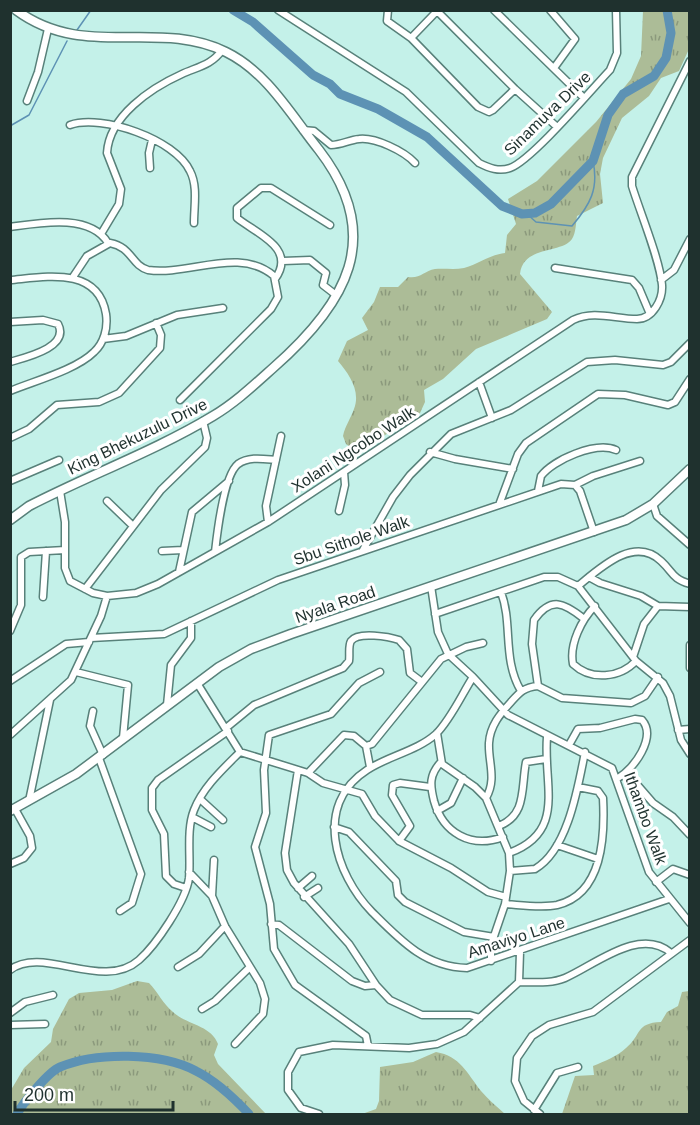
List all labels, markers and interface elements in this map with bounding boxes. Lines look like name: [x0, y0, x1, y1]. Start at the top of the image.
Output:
street label: Sinamuva Drive: [501, 68, 594, 159]
street label: King Bhekuzulu Drive: [65, 395, 210, 478]
street label: Xolani Ngcobo Walk: [288, 403, 419, 496]
street label: Sbu Sithole Walk: [291, 512, 412, 568]
street label: Nyala Road: [293, 583, 377, 626]
street label: Ithambo Walk: [621, 770, 670, 868]
street label: Amaviyo Lane: [465, 914, 567, 961]
scale bar: [15, 1074, 172, 1112]
text: 200 m: [24, 1085, 74, 1105]

